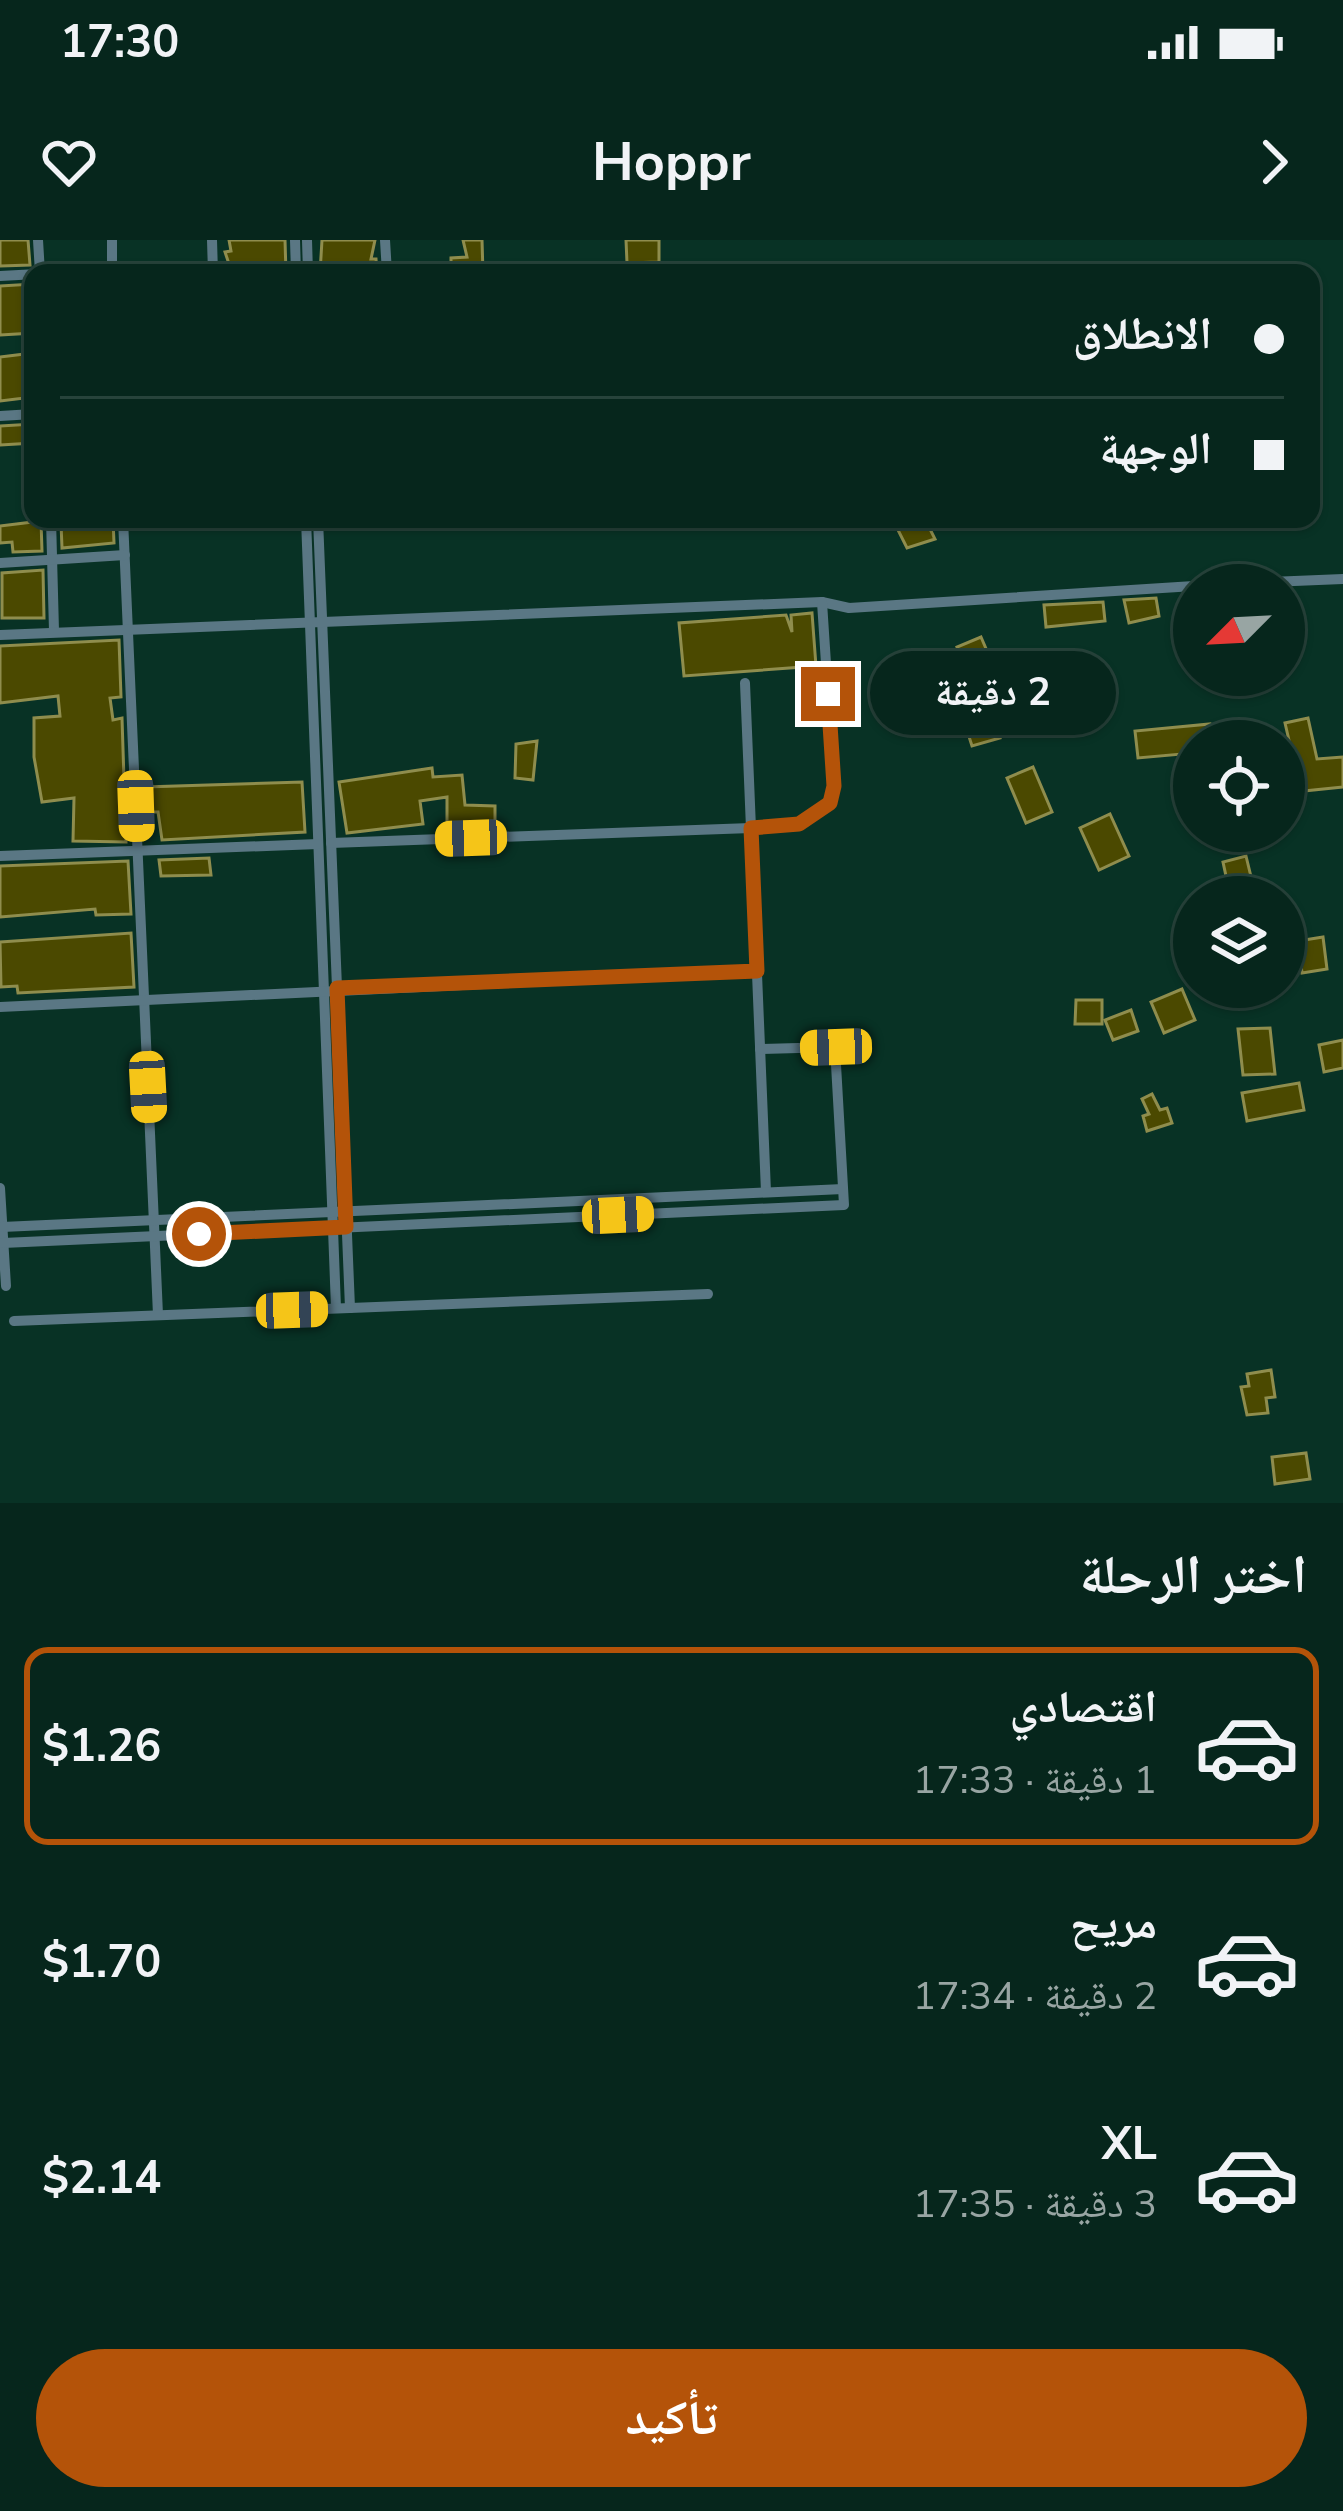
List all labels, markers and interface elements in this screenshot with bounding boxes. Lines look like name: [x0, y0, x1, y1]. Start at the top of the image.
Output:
text: 17:30: [60, 12, 179, 73]
text: Hoppr: [592, 125, 751, 199]
icon: heart: [36, 129, 102, 195]
icon: forward: [1241, 129, 1307, 195]
text: الانطلاق: [1073, 304, 1212, 365]
text: الوجهة: [1099, 419, 1212, 480]
north arrow: [1173, 564, 1305, 696]
map controls: [1173, 564, 1305, 1008]
callout: 2 دقيقة: [870, 652, 1116, 736]
text: 2 دقيقة: [935, 666, 1051, 719]
route end: [801, 667, 855, 721]
button: locate: [1173, 720, 1305, 852]
car: [117, 769, 155, 843]
car: [434, 819, 508, 857]
button: layers: [1173, 876, 1305, 1008]
car: [799, 1028, 873, 1066]
car: [128, 1050, 168, 1124]
car: [581, 1195, 655, 1235]
route start: [172, 1207, 226, 1261]
car: [255, 1291, 329, 1329]
text: اختر الرحلة: [1079, 1538, 1307, 1612]
text: اقتصادي: [1010, 1677, 1157, 1738]
icon: car: [1193, 1692, 1301, 1800]
text: $1.26: [42, 1716, 161, 1777]
text: 1 دقيقة · 17:33: [913, 1754, 1157, 1807]
text: مريح: [1070, 1893, 1157, 1954]
icon: car: [1193, 1908, 1301, 2016]
text: $1.70: [42, 1932, 161, 1993]
text: 2 دقيقة · 17:34: [913, 1970, 1157, 2023]
text: XL: [1101, 2114, 1157, 2175]
icon: car: [1193, 2124, 1301, 2232]
text: $2.14: [42, 2148, 161, 2209]
text: 3 دقيقة · 17:35: [913, 2178, 1157, 2231]
button: تأكيد: [36, 2349, 1307, 2487]

